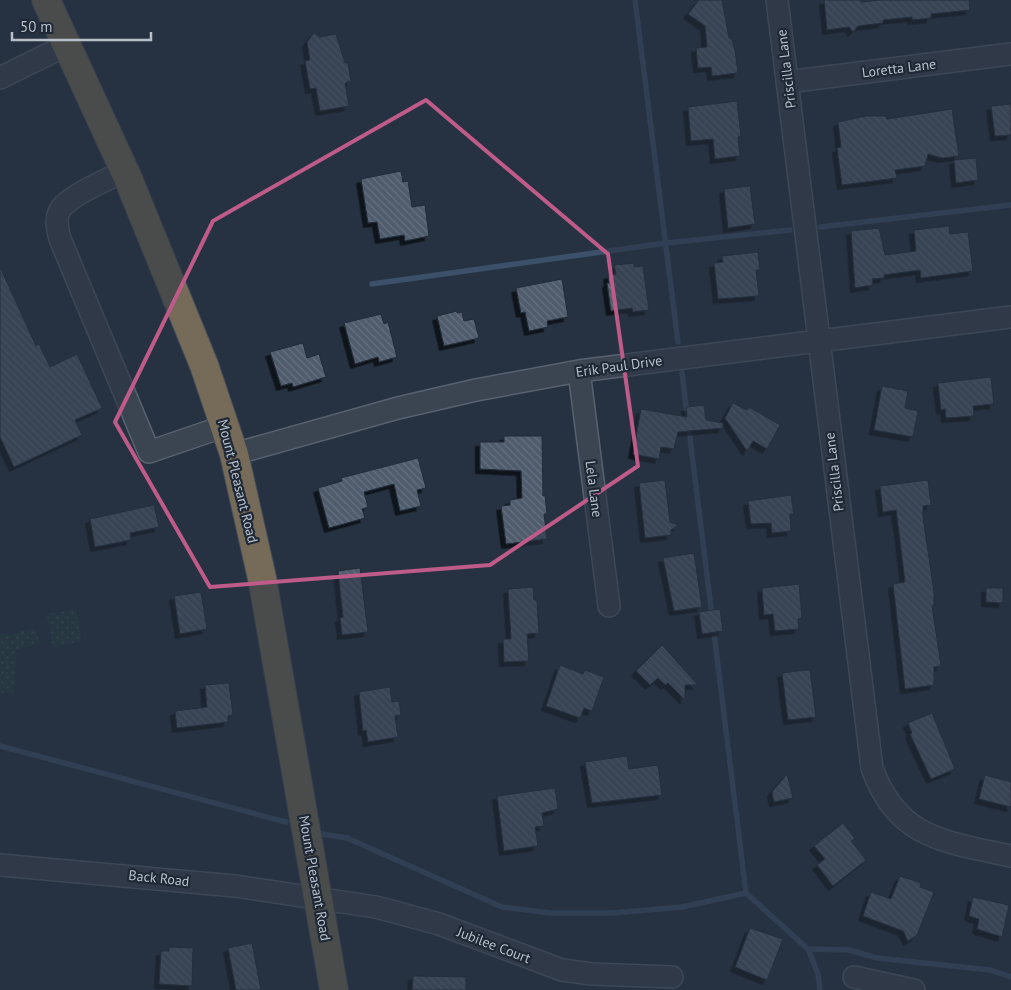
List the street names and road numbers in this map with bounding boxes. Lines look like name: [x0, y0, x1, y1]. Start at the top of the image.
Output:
street label: Priscilla Lane: [772, 29, 800, 109]
street label: Loretta Lane: [861, 55, 937, 81]
street label: Erik Paul Drive: [575, 351, 663, 381]
street label: Mount Pleasant Road: [214, 417, 262, 545]
street label: Priscilla Lane: [820, 432, 848, 512]
street label: Lela Lane: [582, 460, 606, 518]
street label: Mount Pleasant Road: [295, 814, 335, 942]
street label: Back Road: [128, 866, 190, 890]
street label: Jubilee Court: [454, 922, 534, 967]

